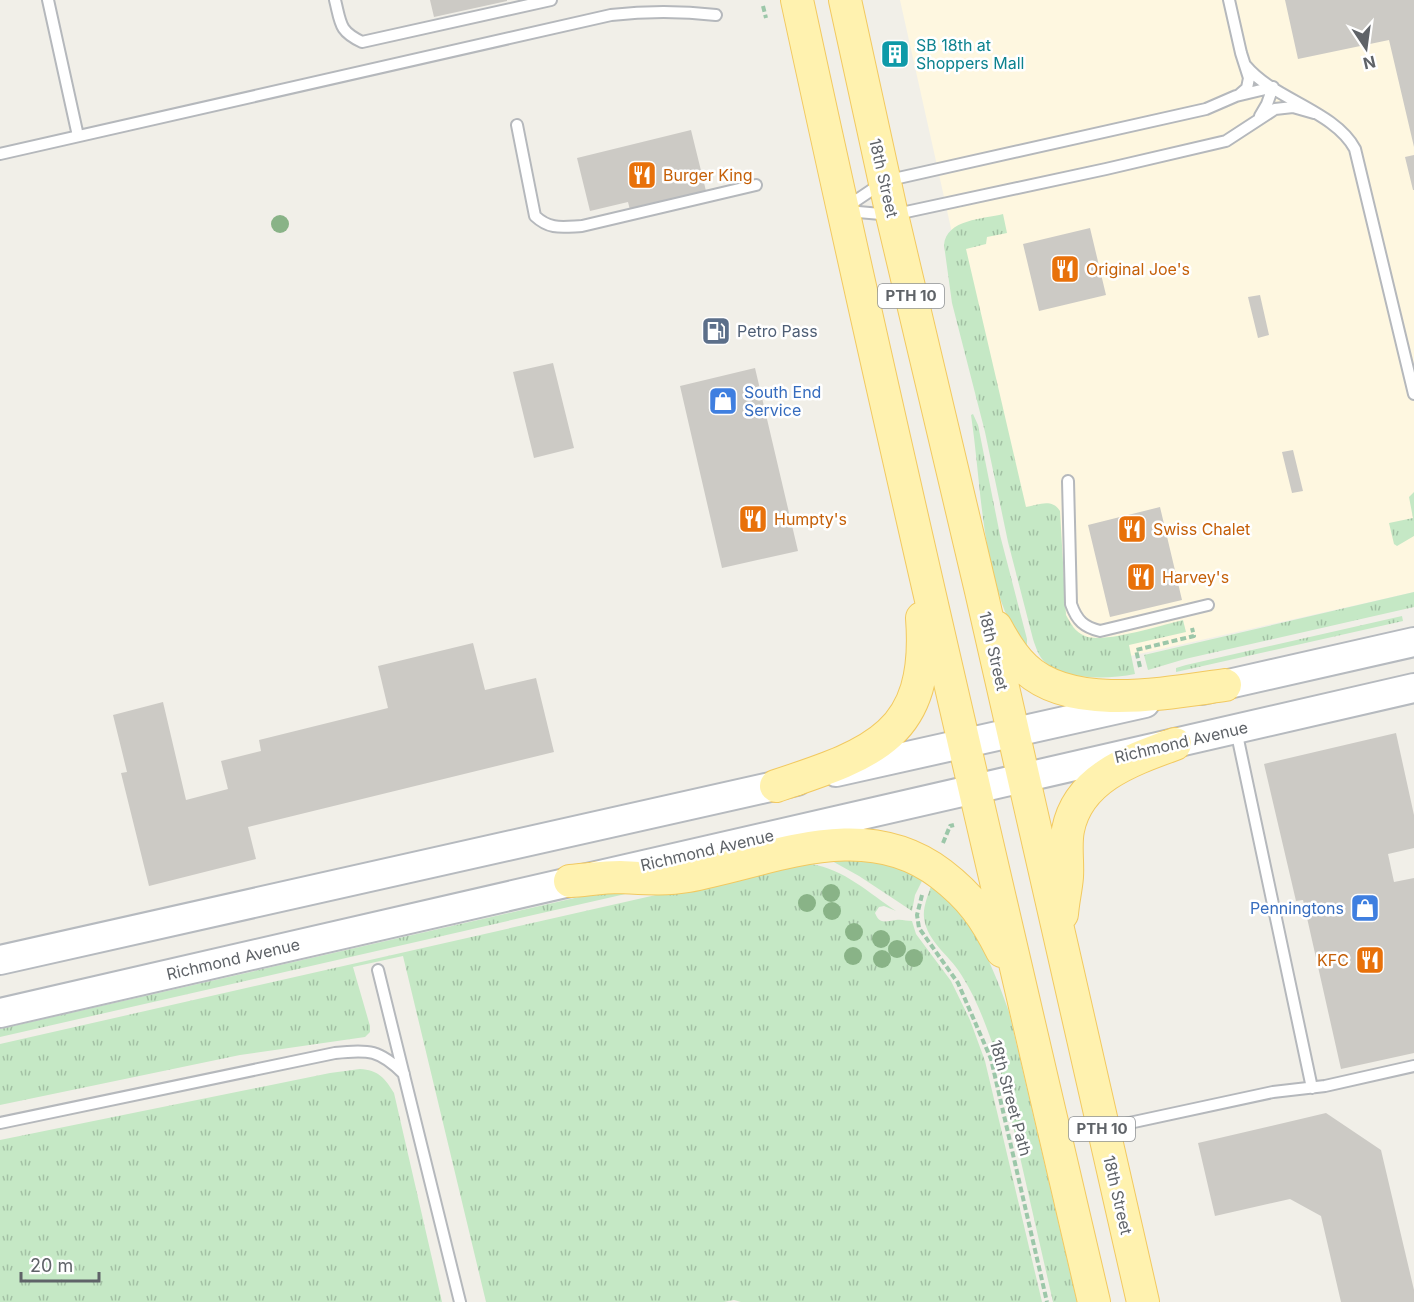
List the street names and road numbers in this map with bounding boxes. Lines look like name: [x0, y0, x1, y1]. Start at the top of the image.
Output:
street label: 18th Street: [865, 136, 903, 220]
road number: PTH 10: [878, 284, 944, 308]
street label: 18th Street: [975, 609, 1013, 693]
street label: Richmond Avenue: [1112, 717, 1250, 767]
street label: Richmond Avenue: [638, 825, 776, 875]
street label: Richmond Avenue: [164, 934, 302, 984]
street label: 18th Street Path: [986, 1038, 1036, 1158]
road number: PTH 10: [1069, 1117, 1135, 1141]
street label: 18th Street: [1099, 1153, 1137, 1237]

